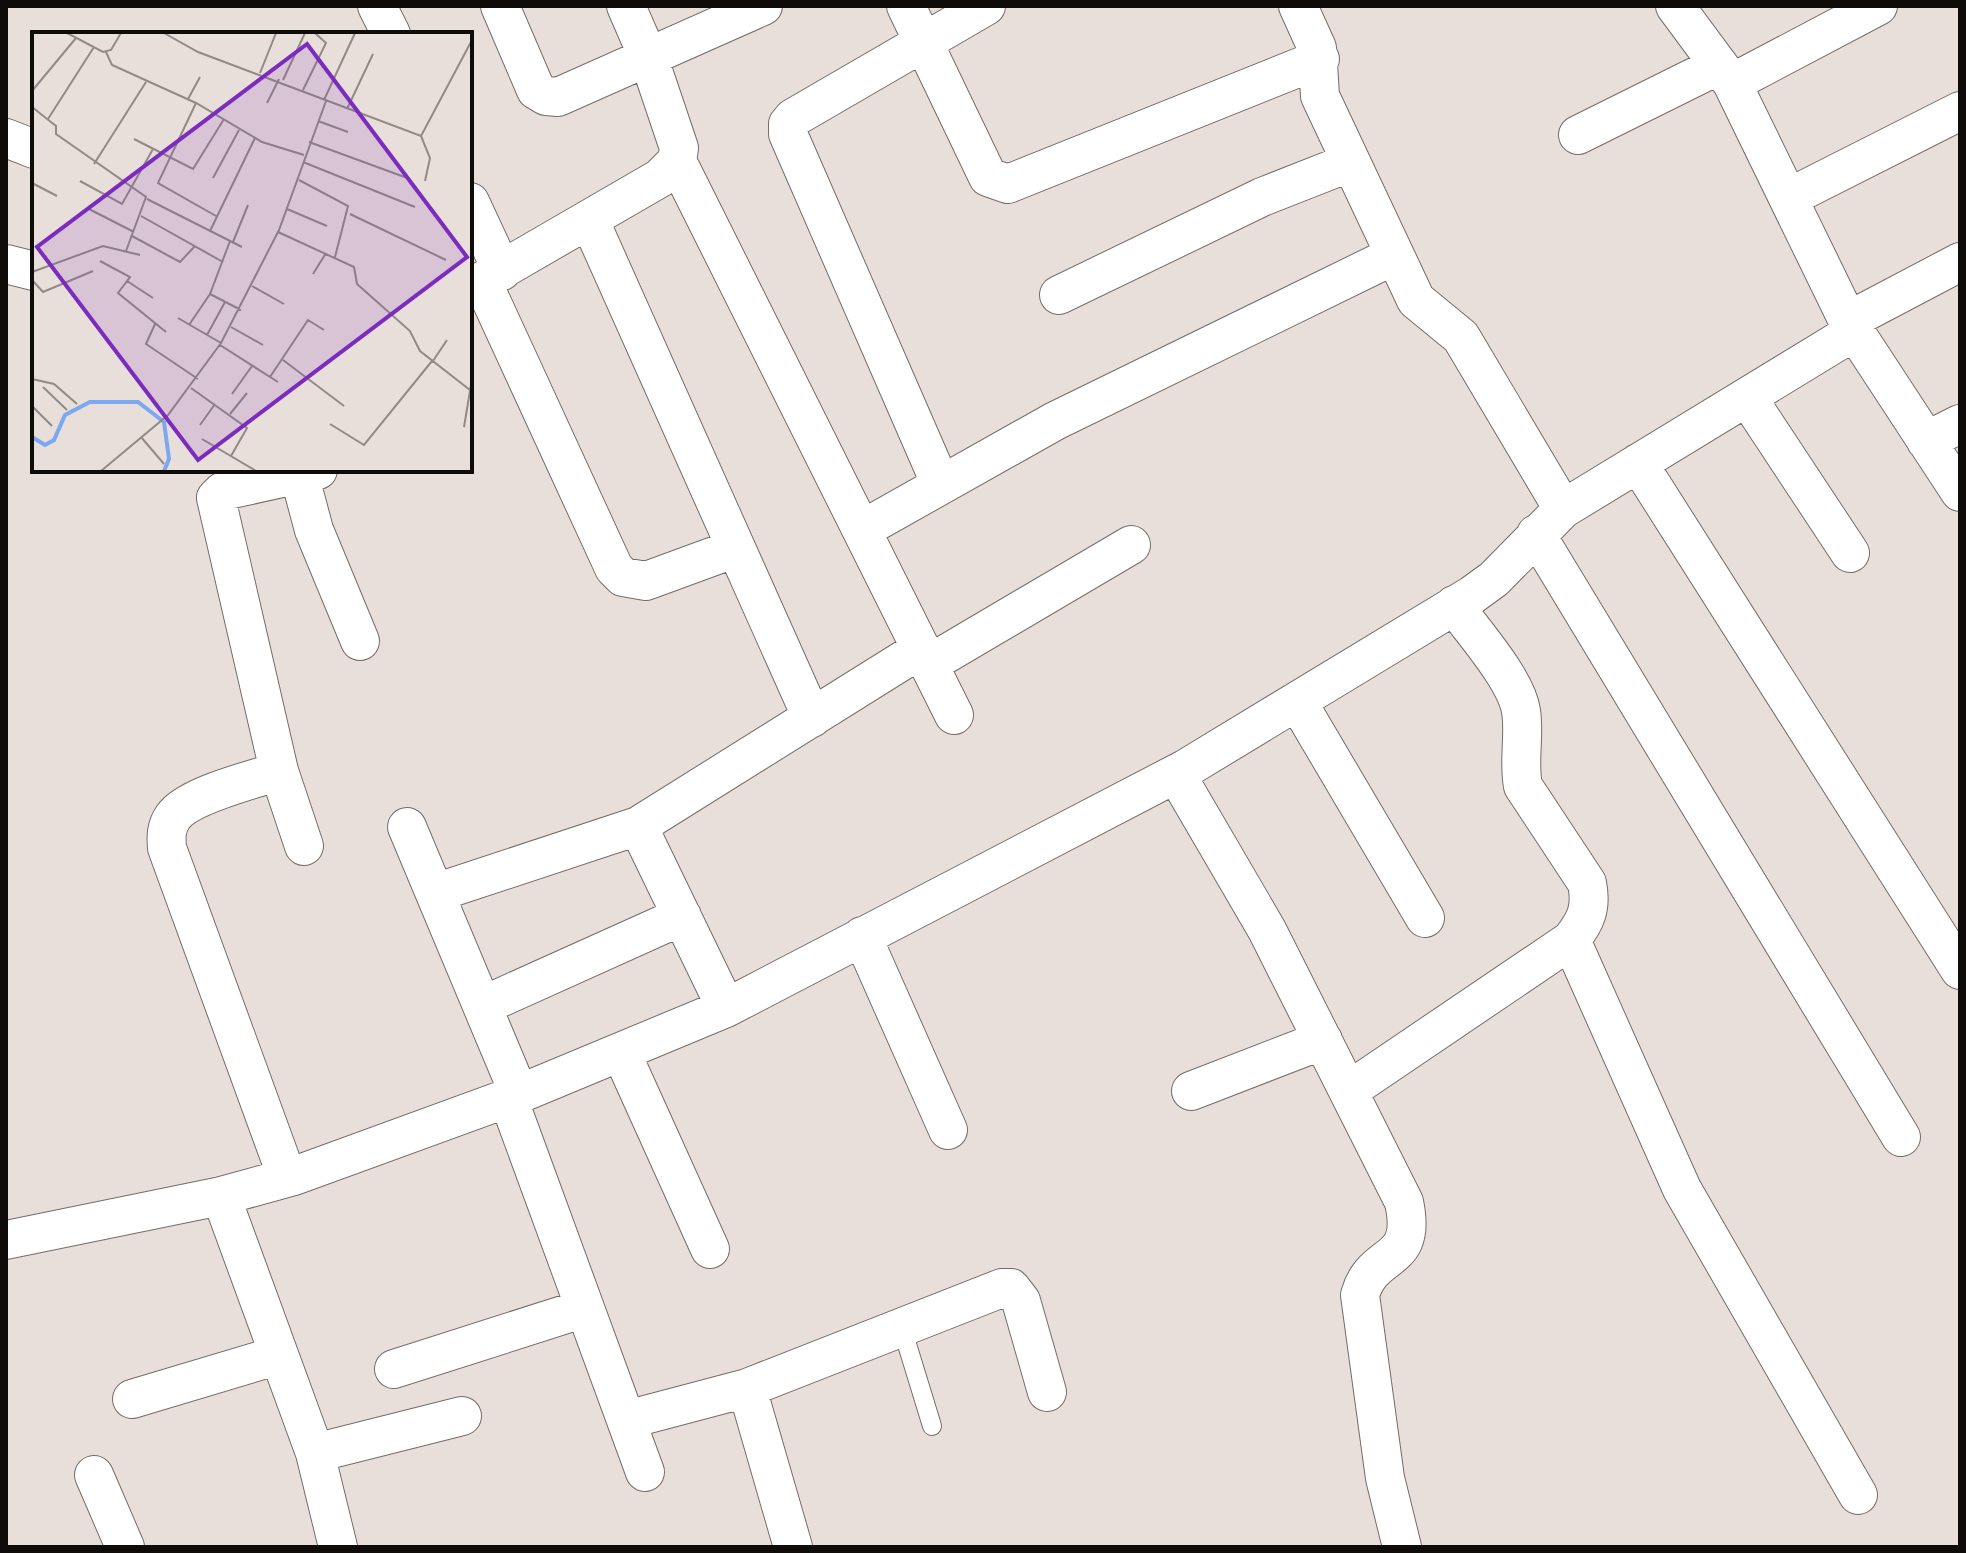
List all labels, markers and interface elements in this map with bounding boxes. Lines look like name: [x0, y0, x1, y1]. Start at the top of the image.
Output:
inset map: [32, 32, 472, 472]

